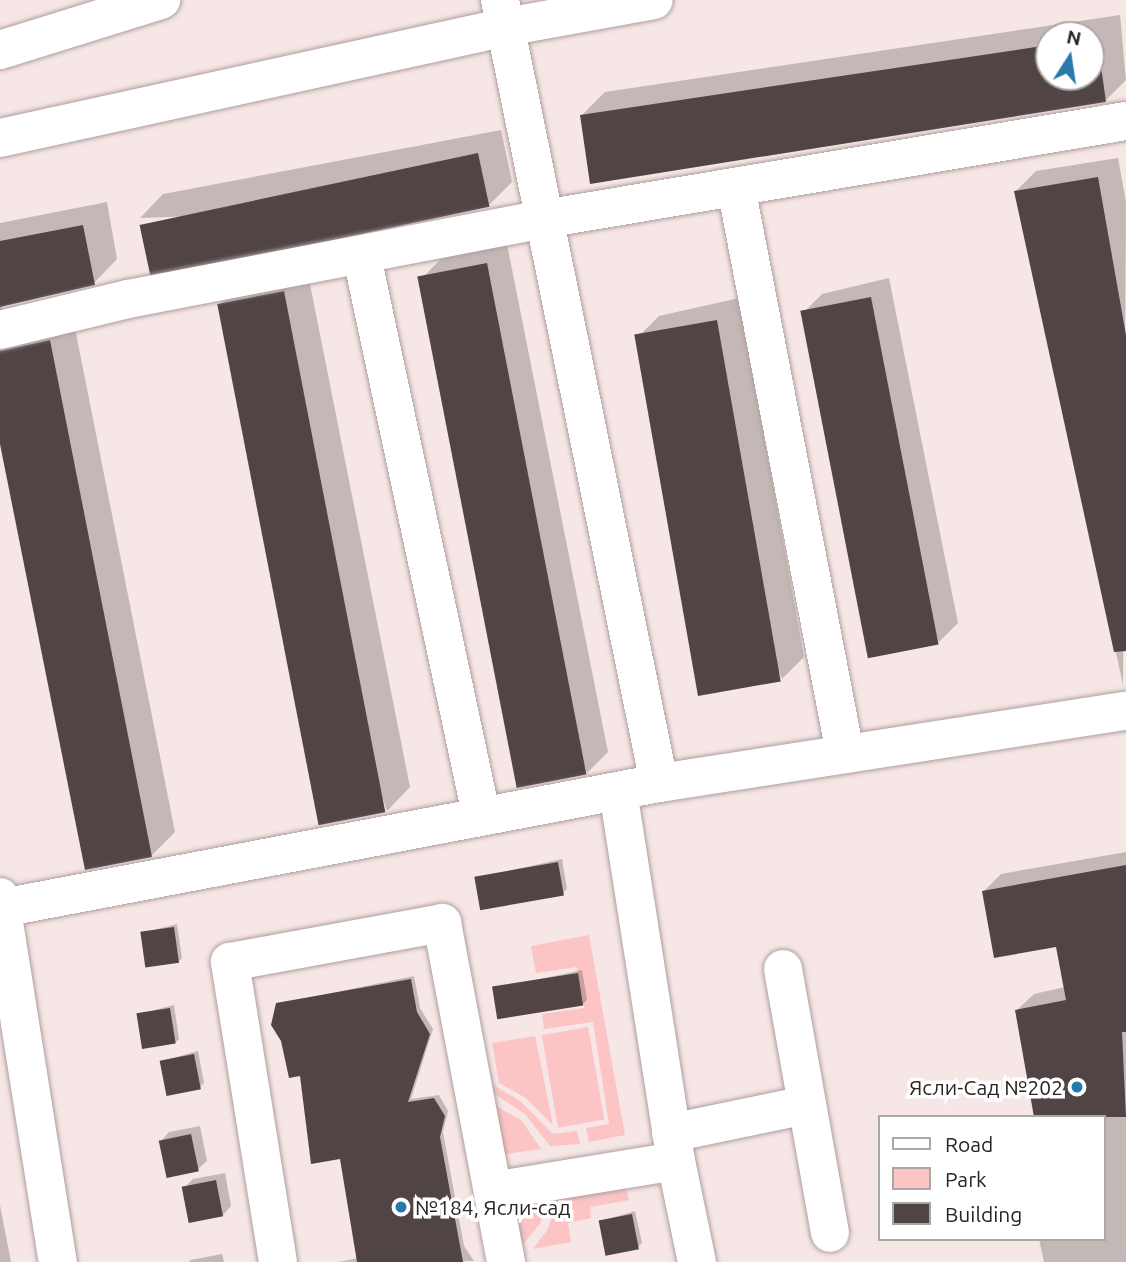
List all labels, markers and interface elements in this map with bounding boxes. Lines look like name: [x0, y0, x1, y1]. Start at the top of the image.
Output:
north arrow: [1035, 21, 1105, 91]
text: N: [1065, 25, 1083, 50]
place label: Ясли-Сад №202: [909, 1074, 1063, 1100]
marker: Ясли-Сад №202: [1069, 1079, 1085, 1095]
legend: [878, 1115, 1105, 1241]
text: Road: [945, 1132, 993, 1156]
text: Park: [945, 1167, 987, 1191]
place label: №184, Ясли-сад: [415, 1194, 571, 1220]
marker: №184, Ясли-сад: [393, 1199, 409, 1215]
text: Building: [945, 1202, 1022, 1226]

